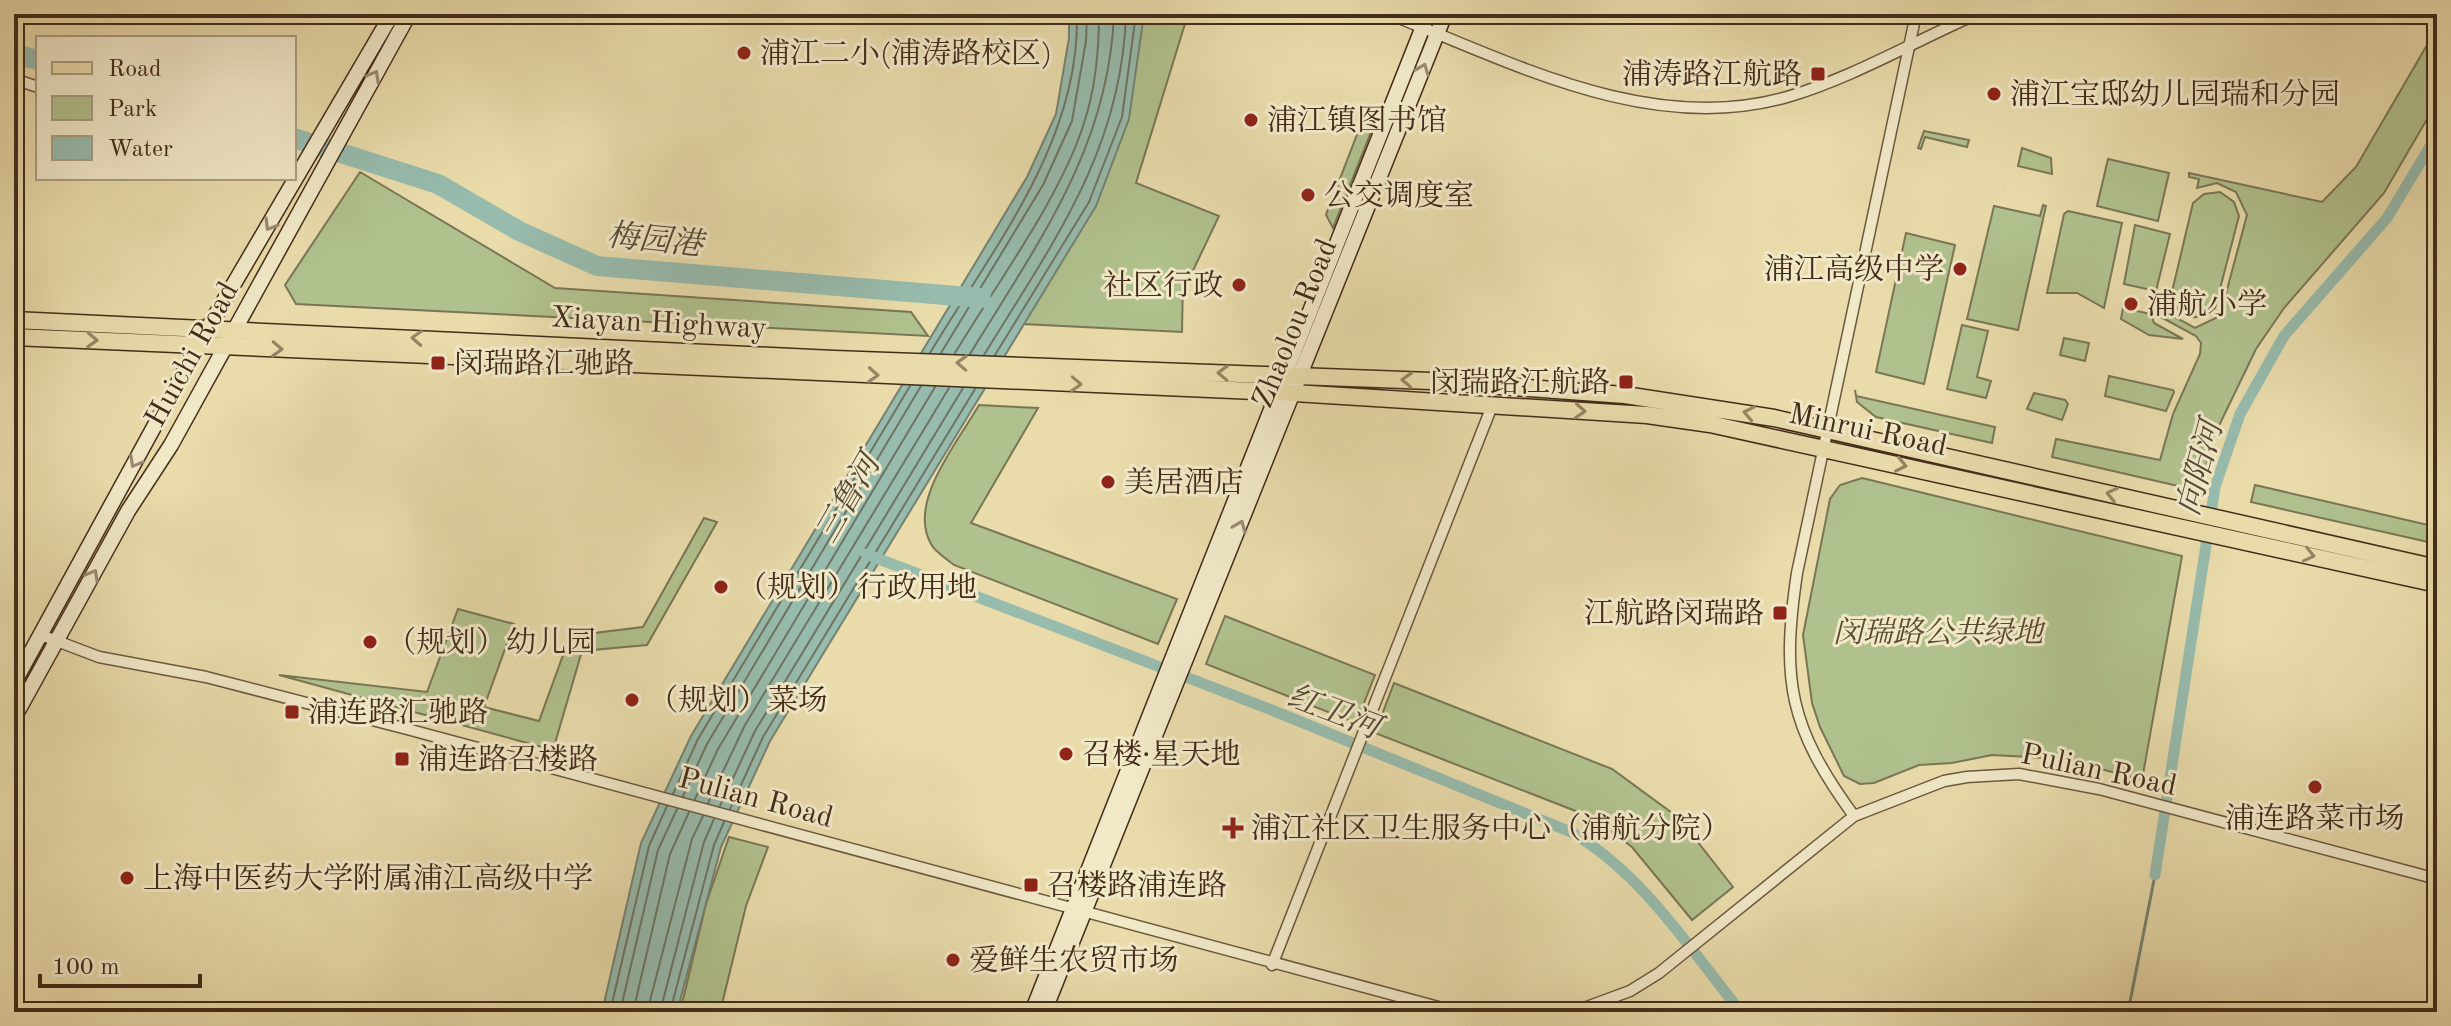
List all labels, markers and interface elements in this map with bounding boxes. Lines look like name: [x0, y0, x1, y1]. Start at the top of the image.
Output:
legend: [36, 36, 296, 180]
place label: 浦江二小(浦涛路校区): [760, 37, 1052, 70]
marker: 浦江二小(浦涛路校区): [735, 44, 753, 62]
text: Road: [108, 58, 161, 82]
place label: 浦涛路江航路: [1622, 58, 1802, 91]
one-way arrow: [1413, 63, 1430, 77]
marker: 浦涛路江航路: [1809, 65, 1827, 83]
one-way arrow: [364, 70, 379, 85]
place label: 浦江宝邸幼儿园瑞和分园: [2010, 78, 2340, 111]
marker: 浦江宝邸幼儿园瑞和分园: [1985, 85, 2003, 103]
text: Park: [108, 98, 157, 122]
place label: 浦江镇图书馆: [1267, 104, 1447, 137]
marker: 浦江镇图书馆: [1242, 111, 1260, 129]
text: Water: [108, 138, 173, 162]
place label: 公交调度室: [1324, 179, 1474, 212]
marker: 公交调度室: [1299, 186, 1317, 204]
one-way arrow: [264, 216, 280, 231]
water label: 梅园港: [605, 218, 708, 263]
street label: Zhaolou Road: [1248, 235, 1343, 413]
place label: 浦江高级中学: [1764, 253, 1944, 286]
marker: 浦江高级中学: [1951, 260, 1969, 278]
place label: 社区行政: [1103, 269, 1223, 302]
marker: 社区行政: [1230, 276, 1248, 294]
street label: Huichi Road: [141, 278, 245, 432]
place label: 浦航小学: [2147, 288, 2267, 321]
marker: 浦航小学: [2122, 295, 2140, 313]
street label: Xiayan Highway: [550, 303, 768, 345]
one-way arrow: [410, 330, 423, 347]
one-way arrow: [86, 332, 99, 349]
one-way arrow: [271, 340, 284, 357]
place label: 闵瑞路汇驰路: [454, 347, 634, 380]
marker: 闵瑞路汇驰路: [429, 354, 447, 372]
one-way arrow: [955, 355, 968, 372]
one-way arrow: [1216, 365, 1229, 382]
one-way arrow: [867, 366, 880, 383]
place label: 闵瑞路江航路: [1430, 366, 1610, 399]
one-way arrow: [1400, 372, 1413, 389]
marker: 闵瑞路江航路: [1617, 373, 1635, 391]
one-way arrow: [1070, 375, 1083, 392]
street label: Minrui Road: [1786, 400, 1949, 462]
one-way arrow: [1574, 402, 1587, 419]
one-way arrow: [1742, 406, 1756, 423]
water label: 向阳河: [2171, 413, 2231, 519]
water label: 三鲁河: [809, 444, 890, 549]
one-way arrow: [129, 453, 145, 467]
one-way arrow: [1894, 456, 1907, 473]
place label: 美居酒店: [1124, 466, 1244, 499]
marker: 美居酒店: [1099, 473, 1117, 491]
one-way arrow: [2106, 486, 2119, 503]
one-way arrow: [1230, 520, 1247, 534]
one-way arrow: [2302, 546, 2315, 563]
one-way arrow: [84, 569, 99, 583]
place label: （规划）行政用地: [737, 571, 977, 604]
marker: （规划）行政用地: [712, 578, 730, 596]
place label: 江航路闵瑞路: [1584, 597, 1764, 630]
marker: 江航路闵瑞路: [1771, 604, 1789, 622]
park label: 闵瑞路公共绿地: [1833, 616, 2046, 649]
place label: （规划）幼儿园: [386, 626, 596, 659]
marker: （规划）幼儿园: [361, 633, 379, 651]
water label: 红卫河: [1282, 679, 1389, 748]
place label: （规划）菜场: [648, 684, 828, 717]
marker: （规划）菜场: [623, 691, 641, 709]
place label: 浦连路汇驰路: [308, 696, 488, 729]
marker: 浦连路汇驰路: [283, 703, 301, 721]
place label: 召楼·星天地: [1082, 738, 1240, 771]
street label: Pulian Road: [2018, 740, 2179, 802]
place label: 浦连路召楼路: [418, 743, 598, 776]
marker: 召楼·星天地: [1057, 745, 1075, 763]
marker: 浦连路召楼路: [393, 750, 411, 768]
street label: Pulian Road: [675, 764, 836, 834]
marker: 浦连路菜市场: [2306, 778, 2324, 796]
place label: 浦连路菜市场: [2225, 802, 2405, 835]
place label: 浦江社区卫生服务中心（浦航分院）: [1251, 812, 1731, 845]
marker: 浦江社区卫生服务中心（浦航分院）: [1222, 817, 1244, 839]
place label: 上海中医药大学附属浦江高级中学: [143, 862, 593, 895]
marker: 上海中医药大学附属浦江高级中学: [118, 869, 136, 887]
place label: 召楼路浦连路: [1047, 869, 1227, 902]
marker: 召楼路浦连路: [1022, 876, 1040, 894]
scale bar: [40, 938, 200, 988]
place label: 爱鲜生农贸市场: [969, 944, 1179, 977]
marker: 爱鲜生农贸市场: [944, 951, 962, 969]
text: 100 m: [52, 956, 120, 980]

